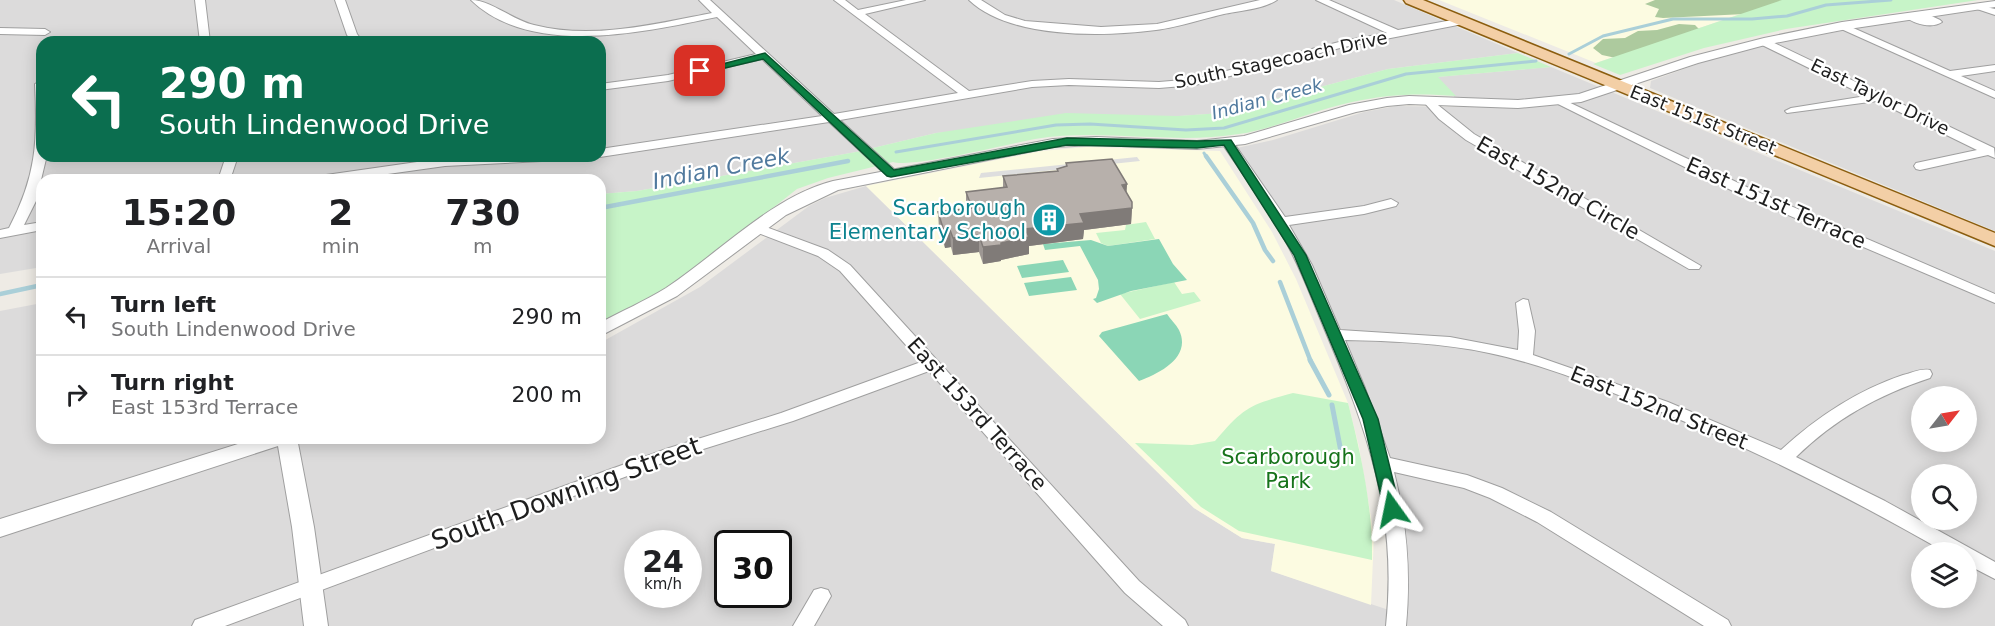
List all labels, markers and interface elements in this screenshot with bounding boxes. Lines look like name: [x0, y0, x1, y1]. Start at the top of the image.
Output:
street label: South Stagecoach Drive: [1173, 27, 1389, 92]
pin: [674, 45, 725, 96]
icon: arrive: [683, 54, 716, 87]
street label: East Taylor Drive: [1808, 54, 1953, 139]
text: 290 m: [159, 59, 305, 108]
icon: left: [60, 60, 138, 138]
water label: Indian Creek: [1209, 73, 1326, 123]
street label: East 151st Street: [1627, 81, 1779, 158]
text: South Lindenwood Drive: [159, 109, 489, 140]
street label: East 152nd Circle: [1472, 132, 1644, 244]
water label: Indian Creek: [650, 143, 793, 194]
street label: East 151st Terrace: [1682, 153, 1870, 253]
text: 15:20: [122, 192, 236, 233]
text: 2: [328, 192, 353, 233]
text: 730: [445, 192, 520, 233]
place label: Scarborough Elementary School: [829, 196, 1026, 244]
building icon: Scarborough Elementary School: [1031, 202, 1067, 238]
text: Arrival: [146, 234, 211, 258]
text: min: [322, 234, 360, 258]
text: m: [473, 234, 493, 258]
text: Turn left: [111, 292, 216, 317]
icon: left: [60, 300, 93, 333]
text: 290 m: [512, 304, 582, 329]
text: South Lindenwood Drive: [111, 317, 356, 341]
street label: East 153rd Terrace: [902, 333, 1052, 495]
street label: East 152nd Street: [1567, 361, 1751, 455]
text: Turn right: [111, 370, 234, 395]
icon: right: [60, 378, 93, 411]
text: 200 m: [512, 382, 582, 407]
north arrow: [1911, 386, 1977, 452]
map controls: [1911, 386, 1977, 608]
text: East 153rd Terrace: [111, 395, 298, 419]
street label: South Downing Street: [427, 430, 705, 556]
park label: Scarborough Park: [1221, 445, 1355, 493]
button: search: [1911, 464, 1977, 530]
position arrow: [1360, 477, 1424, 541]
speed limit sign: 30: [714, 530, 792, 608]
button: layers: [1911, 542, 1977, 608]
text: 24: [642, 544, 684, 579]
text: km/h: [644, 575, 682, 593]

